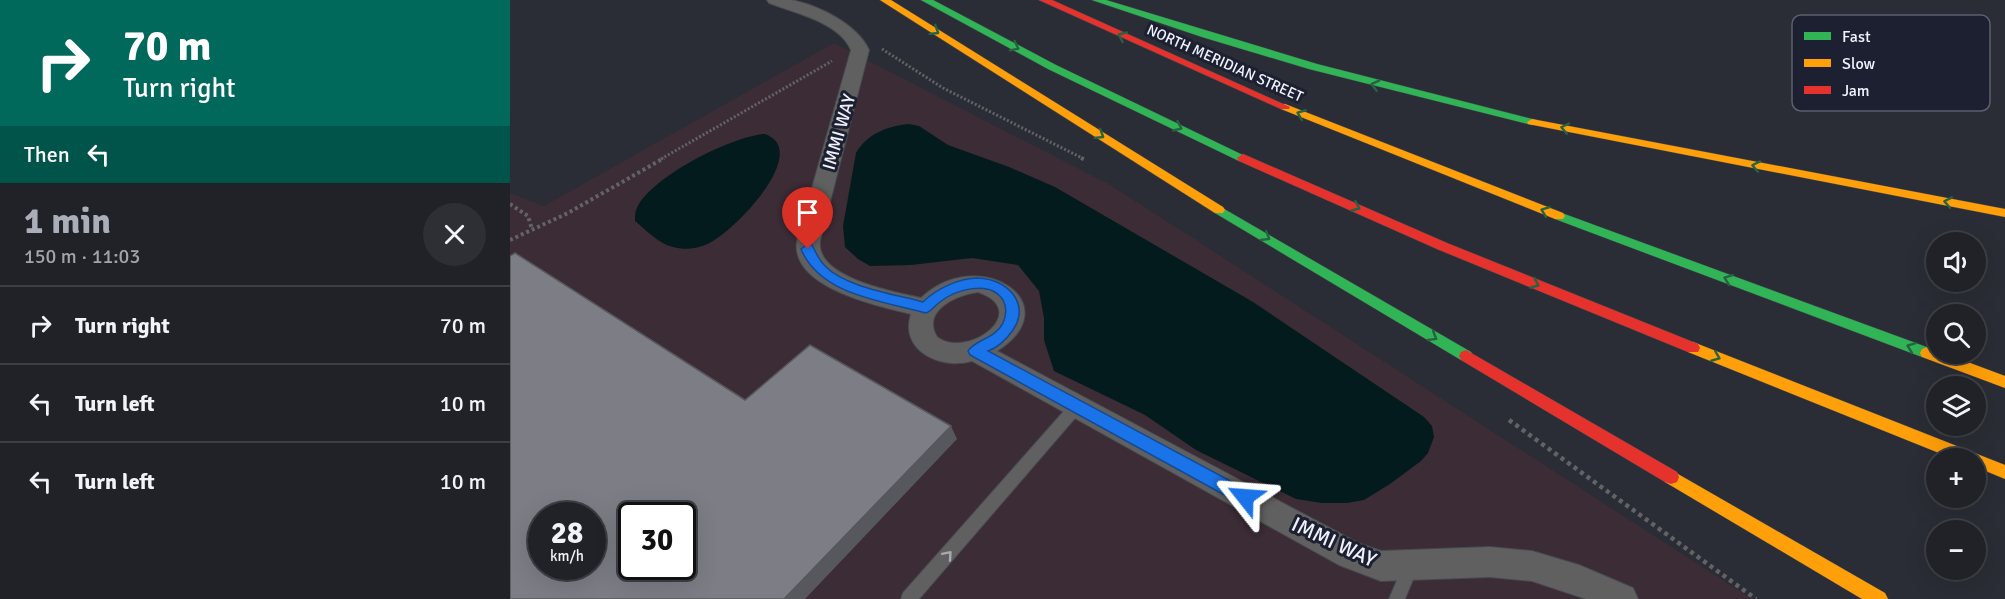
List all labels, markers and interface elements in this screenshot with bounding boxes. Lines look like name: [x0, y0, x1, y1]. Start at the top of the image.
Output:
legend: [1792, 15, 1990, 111]
street label: NORTH MERIDIAN STREET: [1144, 20, 1306, 106]
text: 70 m: [123, 21, 212, 72]
icon: right: [24, 24, 102, 102]
one-way arrow: [928, 24, 939, 35]
text: Fast: [1842, 27, 1871, 47]
one-way arrow: [1118, 31, 1129, 43]
one-way arrow: [1009, 40, 1019, 51]
text: Slow: [1842, 54, 1876, 74]
text: Turn right: [123, 72, 236, 105]
one-way arrow: [1370, 79, 1380, 92]
text: Jam: [1842, 81, 1870, 101]
street label: IMMI WAY: [818, 92, 860, 172]
one-way arrow: [1296, 109, 1307, 121]
one-way arrow: [1172, 120, 1183, 132]
one-way arrow: [1560, 123, 1570, 136]
one-way arrow: [1094, 128, 1104, 140]
icon: left: [82, 138, 115, 171]
text: Then: [24, 141, 70, 168]
one-way arrow: [1751, 160, 1761, 173]
pin: [782, 187, 833, 249]
icon: arrive: [791, 196, 824, 229]
one-way arrow: [1943, 196, 1953, 209]
text: 1 min: [24, 199, 111, 244]
one-way arrow: [1350, 200, 1361, 212]
button: close: [423, 203, 486, 266]
one-way arrow: [1540, 206, 1551, 218]
one-way arrow: [1260, 230, 1270, 242]
map controls: [1926, 232, 1986, 580]
button: sound: [1926, 232, 1986, 292]
text: 150 m · 11:03: [24, 244, 140, 269]
one-way arrow: [1723, 274, 1734, 286]
one-way arrow: [1529, 277, 1540, 289]
button: search: [1926, 304, 1986, 364]
icon: right: [24, 309, 57, 342]
text: Turn right: [75, 312, 170, 339]
text: 70 m: [440, 312, 486, 339]
one-way arrow: [1427, 330, 1437, 341]
one-way arrow: [1906, 342, 1917, 354]
one-way arrow: [1710, 350, 1721, 362]
button: layers: [1926, 376, 1986, 436]
icon: left: [24, 387, 57, 420]
text: Turn left: [75, 390, 155, 417]
text: 10 m: [440, 390, 486, 417]
button: +: [1926, 448, 1986, 508]
icon: left: [24, 465, 57, 498]
position arrow: [1213, 465, 1277, 529]
text: Turn left: [75, 468, 155, 495]
text: 10 m: [440, 468, 486, 495]
speed limit sign: 30: [618, 502, 696, 580]
street label: IMMI WAY: [1288, 511, 1381, 573]
text: 28: [551, 515, 583, 552]
button: −: [1926, 520, 1986, 580]
text: km/h: [550, 547, 584, 565]
one-way arrow: [941, 551, 952, 562]

